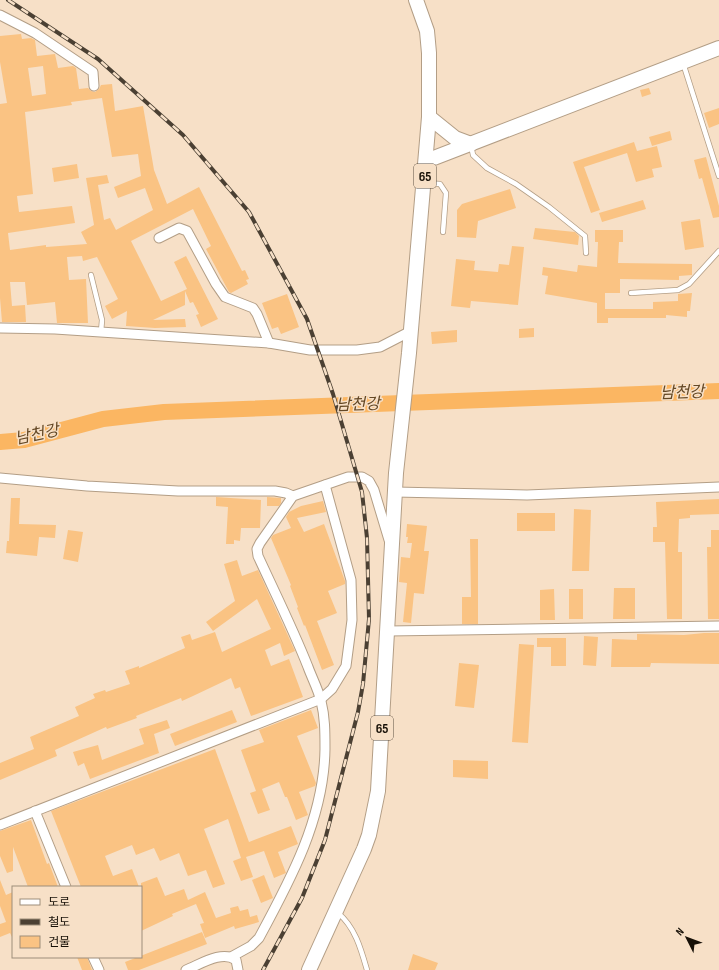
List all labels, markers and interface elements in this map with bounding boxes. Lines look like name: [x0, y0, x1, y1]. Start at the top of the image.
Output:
road number: 65: [414, 164, 436, 188]
water label: 남천강: [660, 383, 707, 403]
water label: 남천강: [336, 395, 383, 415]
water label: 남천강: [13, 421, 63, 449]
road number: 65: [371, 716, 393, 740]
legend: [12, 886, 142, 958]
text: 도로: [48, 895, 70, 910]
text: 철도: [48, 915, 70, 930]
north arrow: [667, 918, 707, 958]
text: N: [673, 925, 687, 938]
text: 건물: [48, 935, 70, 950]

